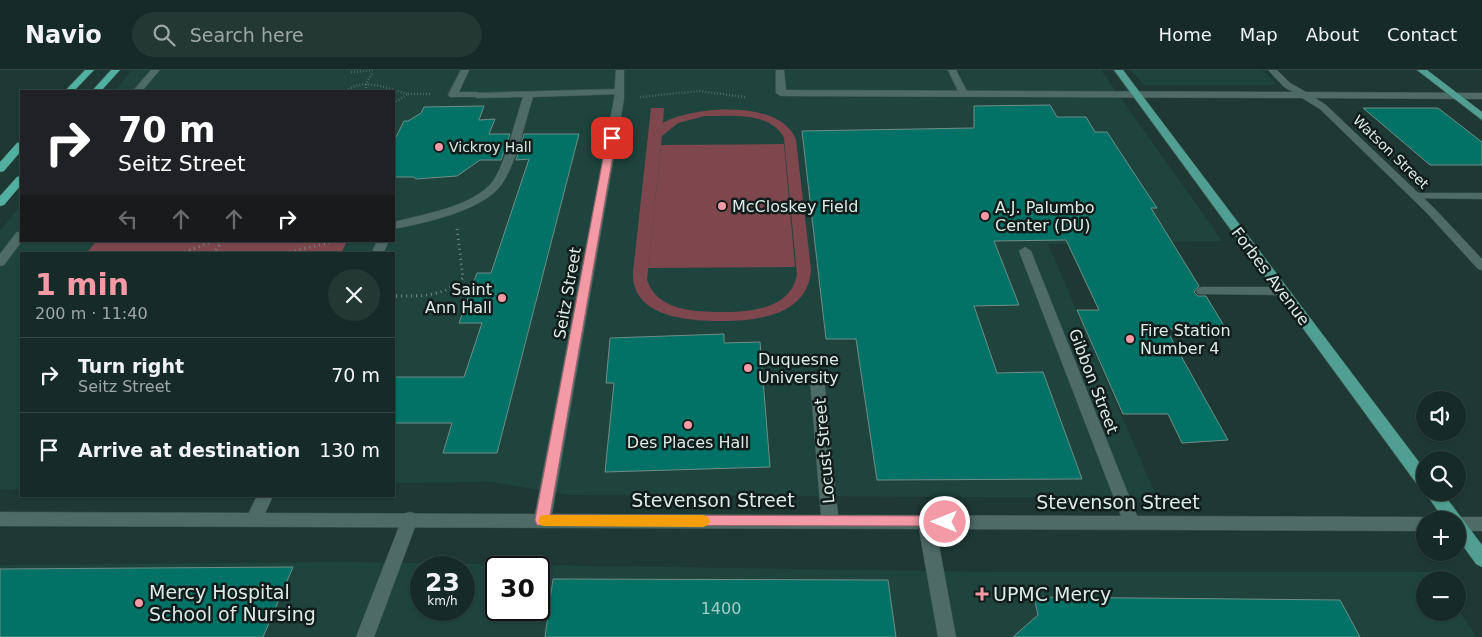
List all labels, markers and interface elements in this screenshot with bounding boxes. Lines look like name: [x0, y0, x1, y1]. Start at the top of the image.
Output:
search box: [132, 12, 482, 57]
text: Navio: [25, 21, 102, 49]
icon: search: [150, 21, 178, 49]
text: Search here: [190, 24, 304, 46]
text: Home: [1159, 24, 1212, 45]
text: Map: [1240, 24, 1278, 45]
text: About: [1306, 24, 1359, 45]
text: Contact: [1387, 24, 1457, 45]
icon: right: [35, 110, 100, 175]
text: 70 m: [118, 110, 215, 150]
street label: Watson Street: [1350, 112, 1432, 192]
pin: [591, 117, 633, 159]
icon: arrive: [598, 124, 626, 152]
place label: Vickroy Hall: [449, 139, 532, 155]
marker: Vickroy Hall: [433, 141, 445, 153]
text: Seitz Street: [118, 151, 246, 176]
place label: McCloskey Field: [732, 197, 858, 216]
place label: A.J. Palumbo Center (DU): [995, 198, 1095, 235]
marker: McCloskey Field: [716, 200, 728, 212]
icon: left: [114, 205, 142, 233]
icon: ahead: [167, 205, 195, 233]
icon: ahead: [220, 205, 248, 233]
icon: right: [273, 205, 301, 233]
marker: A.J. Palumbo Center (DU): [979, 210, 991, 222]
street label: Forbes Avenue: [1228, 224, 1314, 329]
street label: Seitz Street: [550, 246, 585, 340]
text: 1 min: [35, 267, 129, 302]
button: close: [328, 269, 380, 321]
place label: Saint Ann Hall: [425, 280, 492, 317]
marker: Saint Ann Hall: [496, 292, 508, 304]
text: 200 m · 11:40: [35, 304, 148, 323]
place label: Fire Station Number 4: [1140, 321, 1231, 358]
street label: Gibbon Street: [1065, 326, 1122, 436]
marker: Fire Station Number 4: [1124, 333, 1136, 345]
place label: Duquesne University: [758, 350, 839, 387]
text: Turn right: [78, 355, 184, 377]
icon: right: [35, 361, 63, 389]
marker: Duquesne University: [742, 362, 754, 374]
text: 70 m: [331, 364, 380, 386]
text: Seitz Street: [78, 377, 171, 396]
map controls: [1416, 391, 1466, 621]
button: sound: [1416, 391, 1466, 441]
street label: Locust Street: [810, 397, 839, 504]
marker: Des Places Hall: [682, 419, 694, 431]
place label: Des Places Hall: [627, 433, 749, 452]
icon: arrive: [35, 436, 63, 464]
text: Arrive at destination: [78, 439, 300, 461]
text: 130 m: [319, 439, 380, 461]
button: search: [1416, 451, 1466, 501]
street label: Stevenson Street: [631, 489, 795, 511]
street label: Stevenson Street: [1036, 491, 1200, 513]
position arrow: [918, 495, 970, 547]
button: +: [1416, 511, 1466, 561]
speed limit sign: 30: [485, 556, 550, 621]
text: 23: [425, 568, 460, 597]
button: −: [1416, 571, 1466, 621]
place label: Mercy Hospital School of Nursing: [149, 581, 316, 625]
place label: UPMC Mercy: [993, 583, 1111, 605]
marker: UPMC Mercy: [975, 587, 989, 601]
text: km/h: [427, 594, 458, 608]
marker: Mercy Hospital School of Nursing: [133, 597, 145, 609]
house number: 1400: [701, 599, 741, 618]

